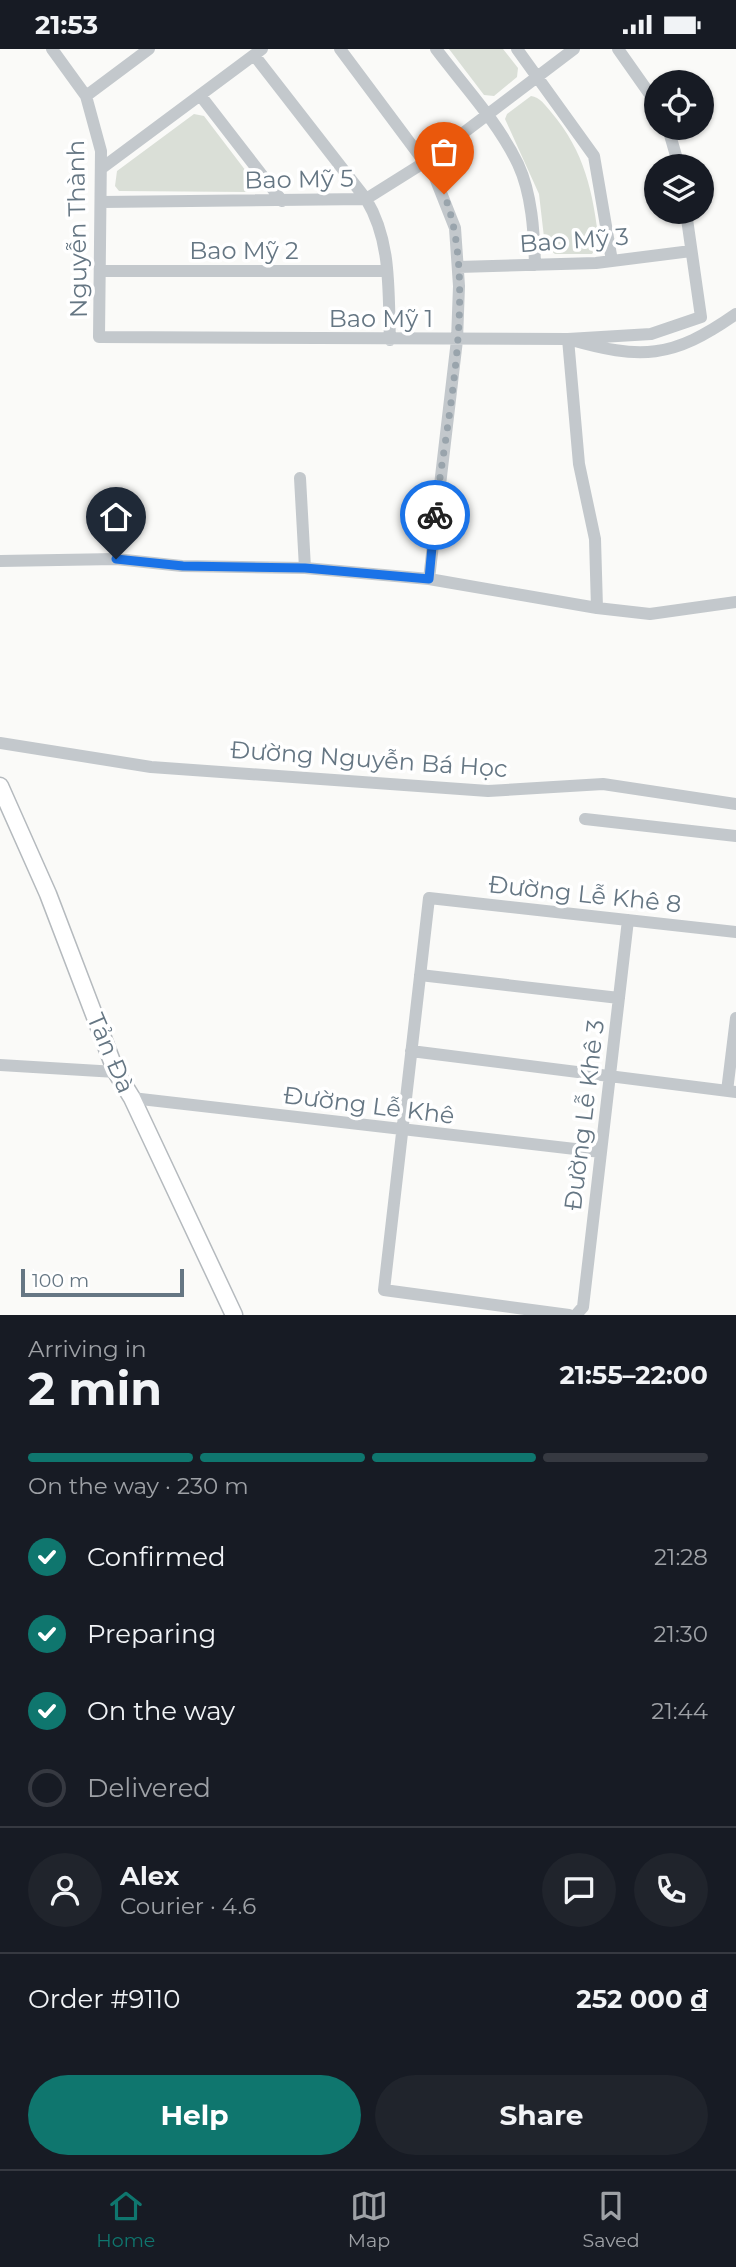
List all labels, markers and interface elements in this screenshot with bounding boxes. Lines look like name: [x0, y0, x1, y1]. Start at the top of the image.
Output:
text: 21:53: [35, 9, 98, 41]
map controls: [644, 70, 714, 224]
button: locate: [644, 70, 714, 140]
pin: [414, 122, 474, 194]
icon: bag: [425, 133, 463, 171]
street label: Nguyễn Thành: [61, 140, 93, 318]
button: layers: [644, 154, 714, 224]
street label: Bao Mỹ 5: [244, 164, 354, 194]
street label: Bao Mỹ 3: [518, 222, 630, 258]
street label: Bao Mỹ 2: [189, 236, 299, 265]
street label: Bao Mỹ 1: [329, 304, 433, 333]
courier: [400, 480, 470, 550]
pin: [86, 487, 146, 559]
icon: bike: [416, 496, 454, 534]
icon: home: [97, 498, 135, 536]
street label: Đường Nguyễn Bá Học: [229, 735, 509, 783]
street label: Đường Lễ Khê 8: [487, 869, 683, 919]
street label: Tản Đà: [81, 1009, 141, 1097]
street label: Đường Lễ Khê 3: [558, 1018, 610, 1212]
street label: Đường Lễ Khê: [282, 1080, 456, 1130]
scale bar: [21, 1266, 184, 1298]
text: 100 m: [32, 1269, 89, 1292]
text: Arriving in: [28, 1335, 147, 1363]
text: 21:55–22:00: [559, 1359, 708, 1391]
text: 2 min: [28, 1360, 162, 1417]
text: On the way · 230 m: [28, 1472, 249, 1500]
icon: check: [28, 1538, 66, 1576]
text: Confirmed: [87, 1541, 226, 1573]
text: 21:28: [654, 1543, 708, 1571]
icon: check: [28, 1615, 66, 1653]
text: Preparing: [87, 1618, 216, 1650]
text: 21:30: [654, 1620, 708, 1648]
icon: check: [28, 1692, 66, 1730]
text: On the way: [87, 1695, 235, 1727]
text: 21:44: [651, 1697, 708, 1725]
text: Delivered: [87, 1772, 211, 1804]
button: person: [28, 1853, 102, 1927]
button: chat: [542, 1853, 616, 1927]
button: phone: [634, 1853, 708, 1927]
text: Alex: [120, 1860, 179, 1892]
text: Courier · 4.6: [120, 1892, 256, 1920]
text: Order #9110: [28, 1983, 180, 2015]
text: 252 000 ₫: [576, 1983, 708, 2015]
button: Help: [28, 2075, 361, 2155]
button: Share: [375, 2075, 708, 2155]
tab: Home: [96, 2187, 155, 2252]
tab: Map: [348, 2187, 390, 2252]
tab: Saved: [583, 2187, 640, 2252]

